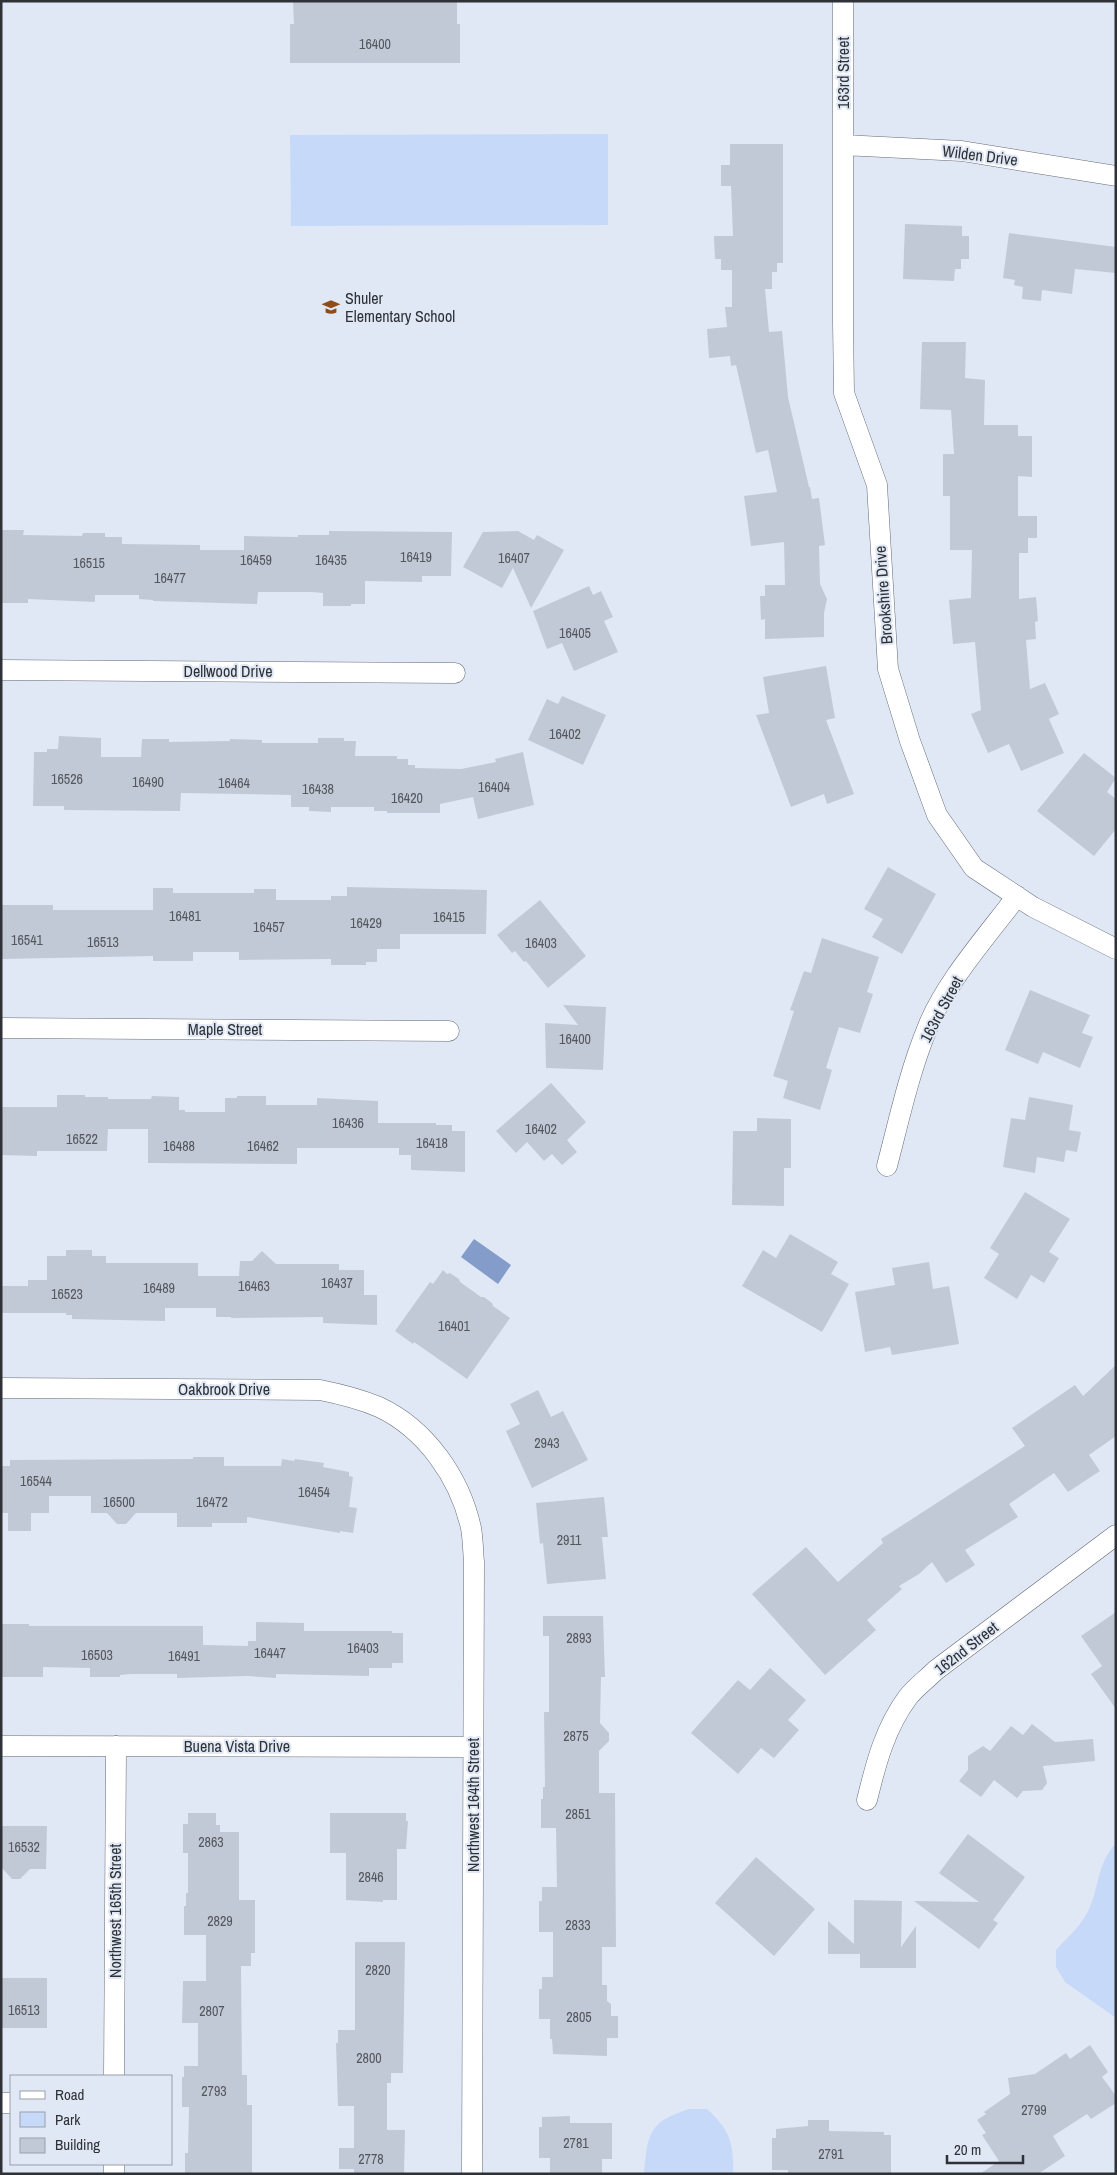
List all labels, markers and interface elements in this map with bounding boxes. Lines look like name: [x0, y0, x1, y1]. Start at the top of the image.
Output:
house number: 16400: [359, 35, 391, 53]
street label: 163rd Street: [832, 37, 854, 109]
street label: Wilden Drive: [941, 139, 1019, 171]
place label: Shuler Elementary School: [345, 287, 455, 327]
school or university icon: Shuler Elementary School: [321, 297, 341, 317]
street label: Brookshire Drive: [869, 545, 897, 645]
house number: 16419: [400, 548, 432, 566]
house number: 16407: [498, 549, 530, 567]
house number: 16459: [240, 551, 272, 569]
house number: 16435: [315, 551, 347, 569]
house number: 16515: [73, 554, 105, 572]
house number: 16477: [154, 569, 186, 587]
house number: 16405: [559, 624, 591, 642]
street label: Dellwood Drive: [184, 660, 272, 682]
house number: 16402: [549, 725, 581, 743]
house number: 16526: [51, 770, 83, 788]
house number: 16490: [132, 773, 164, 791]
house number: 16464: [218, 774, 251, 792]
house number: 16404: [478, 778, 511, 796]
house number: 16438: [302, 780, 334, 798]
house number: 16420: [391, 789, 423, 807]
house number: 16481: [169, 907, 202, 925]
house number: 16415: [433, 908, 465, 926]
house number: 16429: [350, 914, 382, 932]
house number: 16457: [253, 918, 285, 936]
house number: 16541: [11, 931, 44, 949]
house number: 16513: [87, 933, 119, 951]
house number: 16403: [525, 934, 557, 952]
street label: 163rd Street: [914, 972, 968, 1046]
street label: Maple Street: [188, 1018, 263, 1040]
house number: 16400: [559, 1030, 591, 1048]
house number: 16436: [332, 1114, 364, 1132]
house number: 16402: [525, 1120, 557, 1138]
house number: 16522: [66, 1130, 98, 1148]
house number: 16418: [416, 1134, 448, 1152]
house number: 16488: [163, 1137, 195, 1155]
house number: 16462: [247, 1137, 279, 1155]
house number: 16437: [321, 1274, 353, 1292]
house number: 16463: [238, 1277, 270, 1295]
house number: 16489: [143, 1279, 175, 1297]
house number: 16523: [51, 1285, 83, 1303]
house number: 16401: [438, 1317, 471, 1335]
street label: Oakbrook Drive: [178, 1378, 270, 1400]
house number: 2943: [534, 1434, 560, 1452]
house number: 16544: [20, 1472, 53, 1490]
house number: 16454: [298, 1483, 331, 1501]
house number: 16500: [103, 1493, 135, 1511]
house number: 16472: [196, 1493, 228, 1511]
house number: 2911: [557, 1531, 582, 1549]
street label: 162nd Street: [930, 1616, 1003, 1680]
house number: 2893: [566, 1629, 592, 1647]
house number: 16403: [347, 1639, 379, 1657]
house number: 16447: [254, 1644, 286, 1662]
house number: 16503: [81, 1646, 113, 1664]
house number: 16491: [168, 1647, 201, 1665]
house number: 2875: [563, 1727, 589, 1745]
street label: Buena Vista Drive: [184, 1735, 290, 1757]
street label: Northwest 164th Street: [462, 1738, 484, 1872]
house number: 2851: [565, 1805, 591, 1823]
house number: 2863: [198, 1833, 224, 1851]
house number: 16532: [8, 1838, 40, 1856]
street label: Northwest 165th Street: [104, 1844, 126, 1978]
house number: 2846: [358, 1868, 384, 1886]
house number: 2829: [207, 1912, 233, 1930]
house number: 2833: [565, 1916, 591, 1934]
house number: 2820: [365, 1961, 391, 1979]
house number: 16513: [8, 2001, 40, 2019]
house number: 2807: [199, 2002, 225, 2020]
house number: 2805: [566, 2008, 592, 2026]
house number: 2800: [356, 2049, 382, 2067]
legend: [10, 2075, 172, 2165]
house number: 2793: [201, 2082, 227, 2100]
text: Road: [55, 2084, 84, 2105]
house number: 2799: [1021, 2101, 1047, 2119]
text: Park: [55, 2109, 81, 2130]
scale bar: [947, 2132, 1023, 2164]
text: Building: [55, 2134, 100, 2155]
house number: 2781: [563, 2134, 589, 2152]
text: 20 m: [954, 2139, 981, 2160]
house number: 2791: [818, 2145, 844, 2163]
house number: 2778: [358, 2150, 384, 2168]

